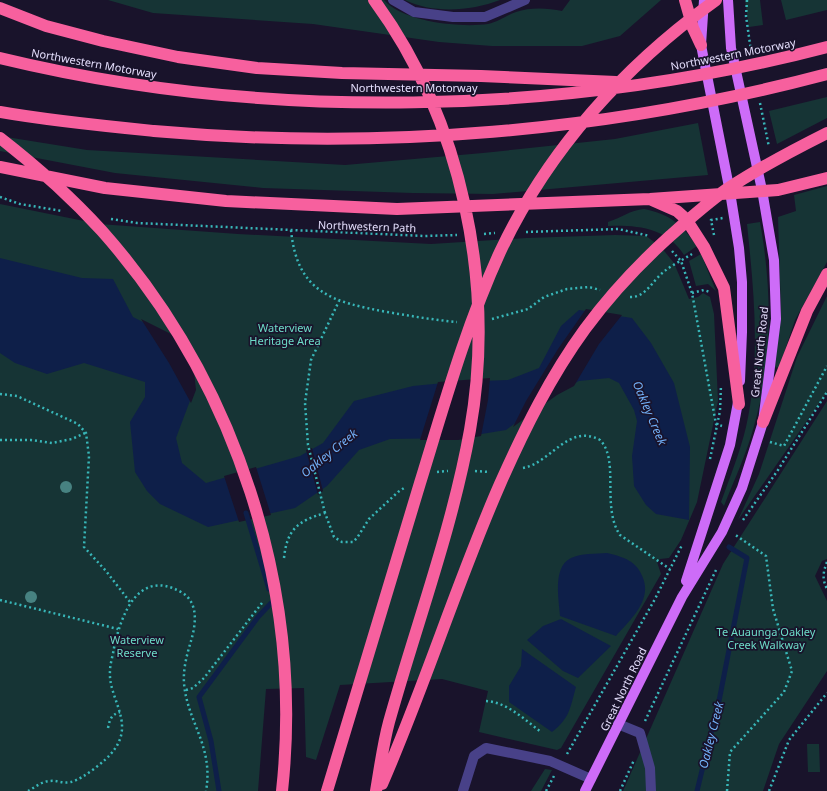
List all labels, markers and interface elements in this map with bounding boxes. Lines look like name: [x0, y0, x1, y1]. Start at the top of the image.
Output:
street label: Northwestern Motorway: [669, 34, 797, 73]
street label: Northwestern Motorway: [30, 45, 158, 81]
street label: Northwestern Motorway: [350, 80, 478, 95]
street label: Northwestern Path: [318, 217, 416, 235]
street label: Great North Road: [747, 306, 771, 398]
park label: Waterview Heritage Area: [249, 320, 321, 348]
water label: Oakley Creek: [629, 378, 672, 449]
water label: Oakley Creek: [297, 424, 362, 481]
park label: Te Auaunga Oakley Creek Walkway: [717, 624, 816, 652]
park label: Waterview Reserve: [110, 632, 164, 660]
street label: Great North Road: [596, 645, 650, 733]
water label: Oakley Creek: [694, 699, 728, 770]

